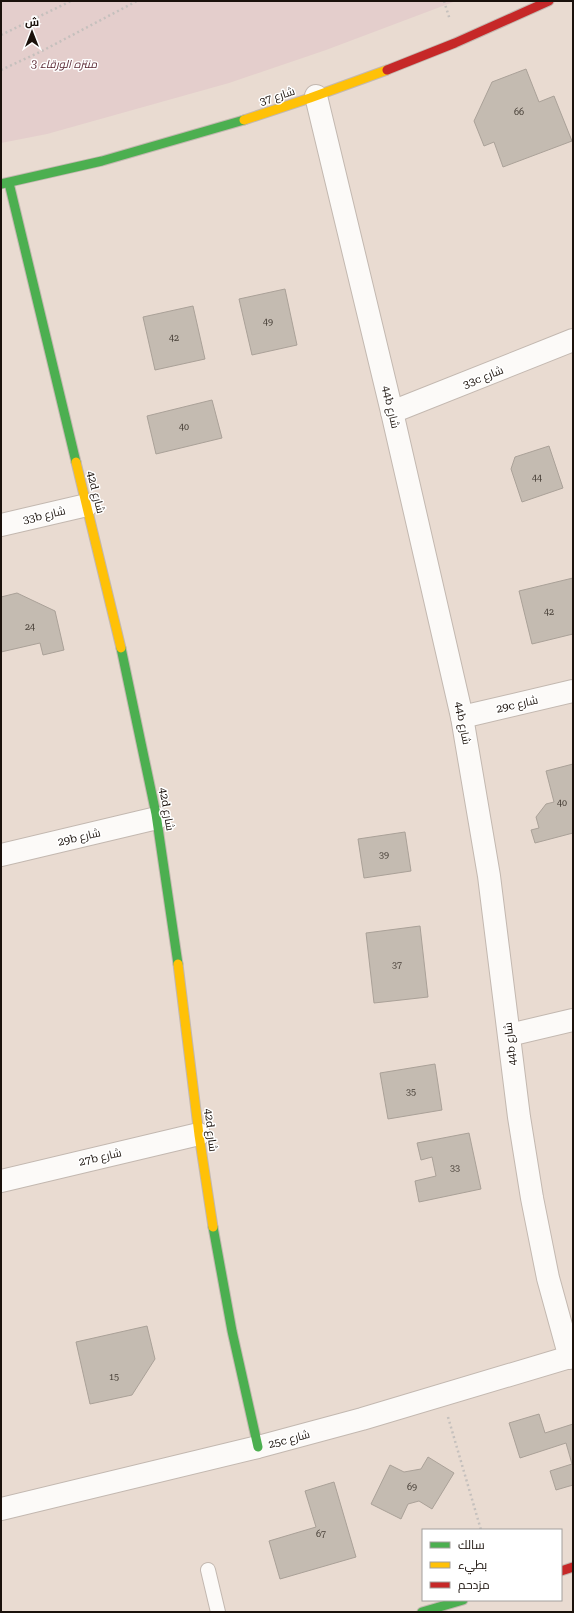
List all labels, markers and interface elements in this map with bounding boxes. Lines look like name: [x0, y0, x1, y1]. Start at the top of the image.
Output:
north arrow: [12, 12, 52, 52]
text: ش: [25, 16, 39, 29]
park label: منتزه الورقاء 3: [30, 58, 98, 71]
street label: شارع 37: [258, 85, 297, 109]
house number: 66: [514, 107, 524, 117]
house number: 49: [263, 317, 273, 327]
house number: 42: [169, 333, 179, 343]
street label: 33c شارع: [461, 363, 506, 392]
street label: 44b شارع: [378, 384, 402, 430]
house number: 40: [179, 422, 189, 432]
street label: 42d شارع: [83, 469, 107, 515]
house number: 44: [532, 473, 542, 483]
street label: 33b شارع: [21, 504, 67, 528]
house number: 42: [544, 607, 554, 617]
house number: 24: [25, 622, 35, 632]
street label: 29c شارع: [495, 693, 540, 717]
street label: 44b شارع: [451, 700, 473, 746]
street label: 42d شارع: [155, 787, 177, 832]
house number: 40: [557, 798, 567, 808]
street label: 29b شارع: [56, 826, 102, 850]
house number: 39: [379, 850, 389, 860]
house number: 37: [392, 960, 402, 970]
street label: 44b شارع: [501, 1021, 521, 1066]
house number: 35: [406, 1087, 416, 1097]
street label: 42d شارع: [200, 1108, 220, 1153]
street label: 27b شارع: [77, 1146, 123, 1170]
house number: 33: [450, 1163, 460, 1173]
house number: 15: [109, 1372, 119, 1382]
street label: 25c شارع: [267, 1428, 312, 1452]
house number: 69: [407, 1482, 417, 1492]
house number: 67: [316, 1529, 326, 1539]
legend: [422, 1529, 562, 1601]
text: سالك: [458, 1538, 485, 1552]
text: بطيء: [458, 1558, 487, 1575]
text: مزدحم: [458, 1578, 490, 1593]

